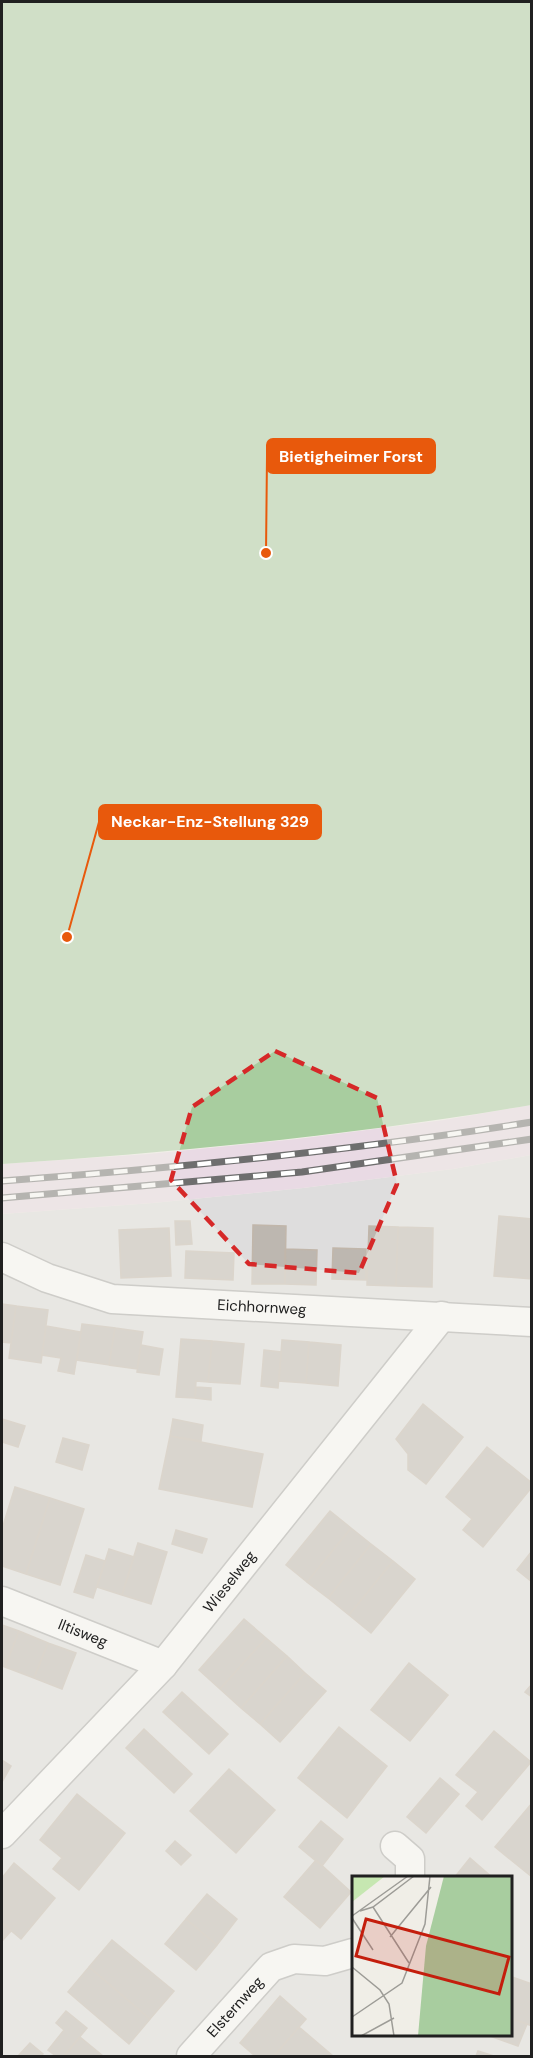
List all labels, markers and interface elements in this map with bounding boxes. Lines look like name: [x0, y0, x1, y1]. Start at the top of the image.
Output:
callout: Bietigheimer Forst: [267, 439, 435, 473]
text: Bietigheimer Forst: [279, 446, 423, 467]
callout: Neckar-Enz-Stellung 329: [99, 805, 321, 839]
text: Neckar-Enz-Stellung 329: [111, 811, 309, 832]
street label: Eichhornweg: [217, 1295, 307, 1320]
street label: Wieselweg: [199, 1547, 261, 1617]
street label: Iltisweg: [55, 1614, 111, 1652]
inset map: [352, 1876, 512, 2037]
street label: Elsternweg: [202, 1972, 268, 2042]

